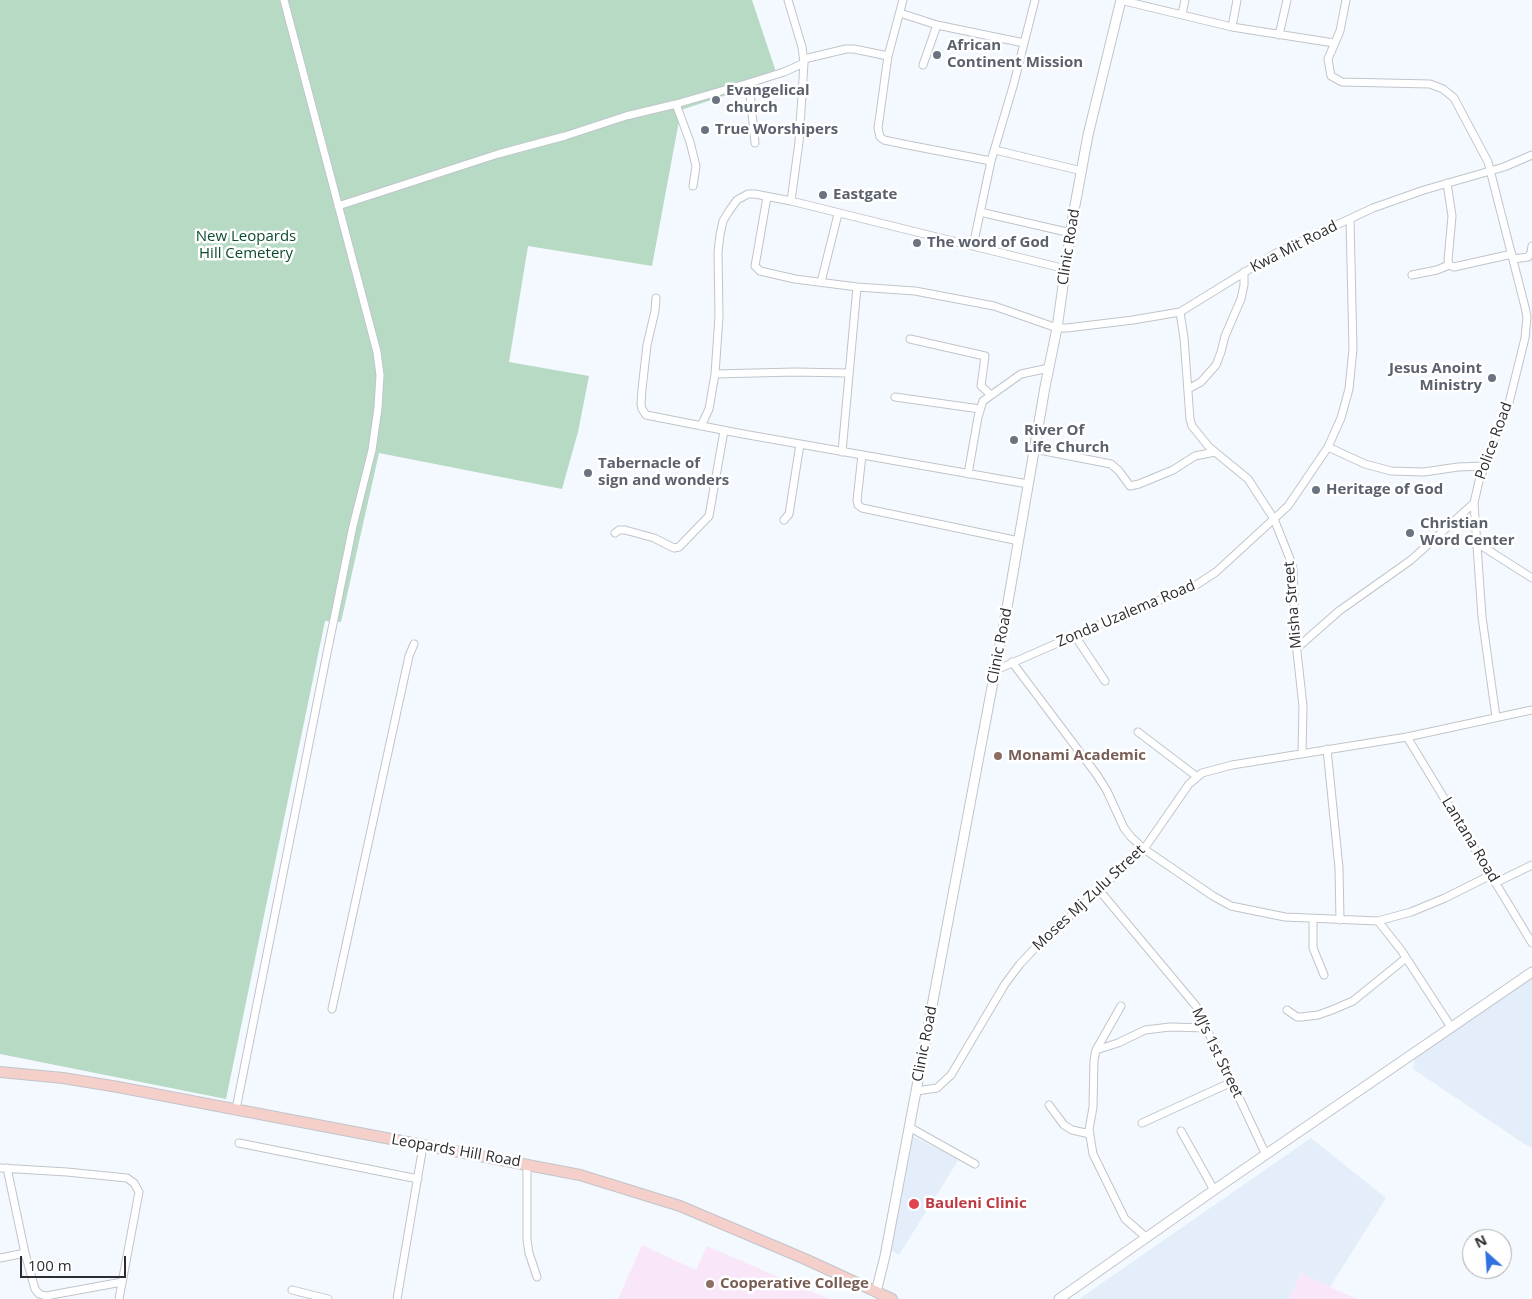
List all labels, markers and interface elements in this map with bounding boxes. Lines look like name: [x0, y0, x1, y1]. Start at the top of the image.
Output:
place label: African Continent Mission: [947, 37, 1083, 72]
marker: African Continent Mission: [931, 49, 943, 61]
place label: Evangelical church: [726, 82, 810, 117]
marker: Evangelical church: [710, 94, 722, 106]
place label: True Worshipers: [715, 121, 838, 139]
marker: True Worshipers: [699, 124, 711, 136]
place label: Eastgate: [833, 186, 897, 204]
marker: Eastgate: [817, 189, 829, 201]
street label: Clinic Road: [1054, 208, 1084, 286]
street label: Kwa Mit Road: [1247, 217, 1341, 277]
park label: New Leopards Hill Cemetery: [196, 228, 296, 263]
place label: The word of God: [927, 234, 1049, 252]
marker: The word of God: [911, 237, 923, 249]
place label: Jesus Anoint Ministry: [1389, 360, 1482, 395]
marker: Jesus Anoint Ministry: [1486, 372, 1498, 384]
street label: Police Road: [1472, 400, 1516, 482]
place label: River Of Life Church: [1024, 422, 1109, 457]
marker: River Of Life Church: [1008, 434, 1020, 446]
place label: Tabernacle of sign and wonders: [598, 455, 729, 490]
marker: Tabernacle of sign and wonders: [582, 467, 594, 479]
place label: Heritage of God: [1326, 481, 1443, 499]
marker: Heritage of God: [1310, 484, 1322, 496]
place label: Christian Word Center: [1420, 515, 1514, 550]
marker: Christian Word Center: [1404, 527, 1416, 539]
street label: Misha Street: [1280, 561, 1306, 649]
street label: Zonda Uzalema Road: [1054, 577, 1198, 651]
street label: Clinic Road: [984, 607, 1016, 685]
place label: Monami Academic: [1008, 747, 1146, 765]
marker: Monami Academic: [992, 750, 1004, 762]
street label: Lantana Road: [1437, 794, 1503, 886]
street label: Moses Mj Zulu Street: [1029, 841, 1149, 955]
street label: Clinic Road: [909, 1005, 941, 1083]
street label: MJ’s 1st Street: [1187, 1005, 1247, 1101]
street label: Leopards Hill Road: [390, 1131, 522, 1171]
place label: Bauleni Clinic: [925, 1195, 1027, 1213]
marker: Bauleni Clinic: [907, 1197, 921, 1211]
north arrow: [1462, 1229, 1512, 1279]
text: N: [1471, 1230, 1490, 1252]
scale bar: [22, 1246, 129, 1278]
text: 100 m: [28, 1255, 72, 1275]
place label: Cooperative College: [720, 1275, 869, 1293]
marker: Cooperative College: [704, 1278, 716, 1290]

